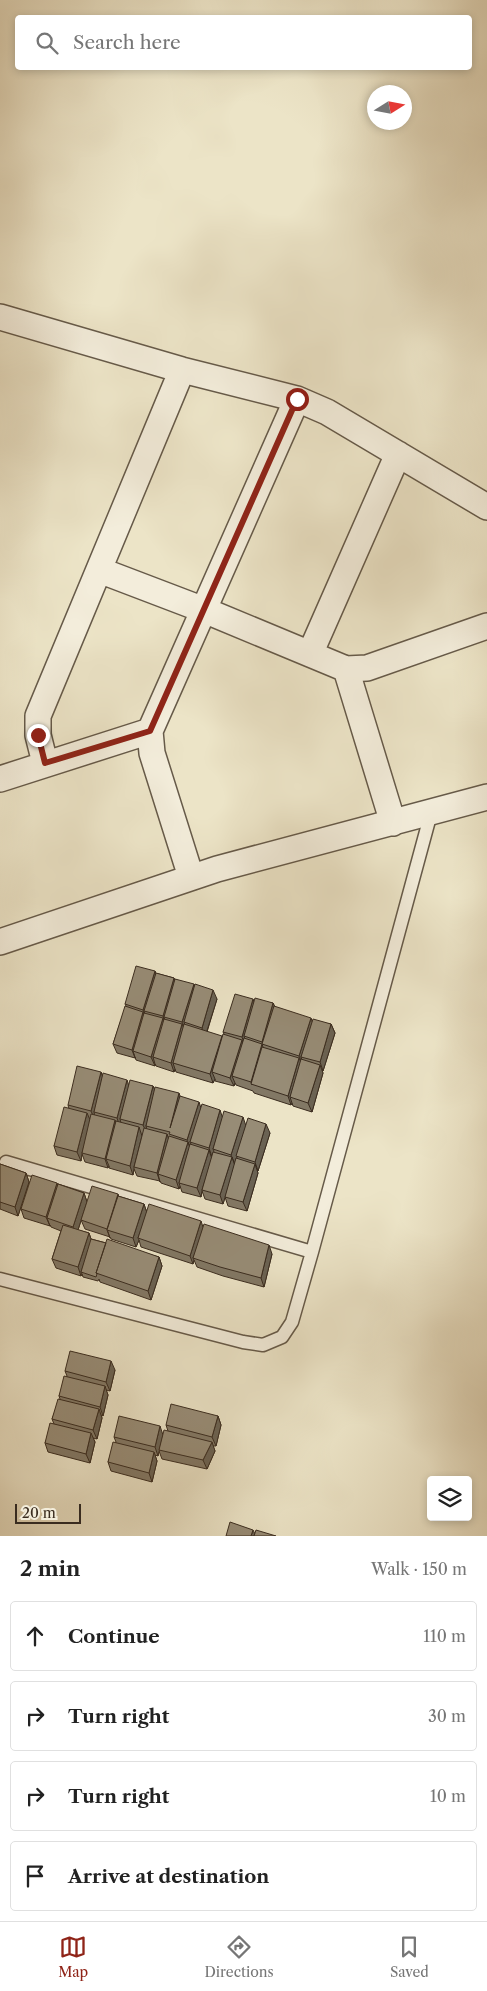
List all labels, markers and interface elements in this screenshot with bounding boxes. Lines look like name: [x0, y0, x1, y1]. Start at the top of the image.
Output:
search box: [15, 15, 472, 70]
icon: search: [33, 29, 61, 57]
text: Search here: [73, 31, 181, 54]
north arrow: [367, 85, 412, 130]
route start: [286, 388, 309, 411]
route end: [27, 724, 50, 747]
map controls: [427, 1476, 472, 1521]
button: layers: [427, 1476, 472, 1521]
scale bar: [15, 1501, 81, 1524]
text: 20 m: [22, 1504, 56, 1522]
text: 2 min: [20, 1556, 80, 1581]
text: Walk · 150 m: [371, 1559, 467, 1579]
icon: ahead: [21, 1622, 49, 1650]
text: Continue: [68, 1625, 160, 1648]
text: 110 m: [423, 1626, 466, 1646]
icon: right: [21, 1702, 49, 1730]
text: Turn right: [68, 1705, 169, 1728]
text: 30 m: [428, 1706, 466, 1726]
icon: right: [21, 1782, 49, 1810]
text: Turn right: [68, 1785, 169, 1808]
text: 10 m: [430, 1786, 466, 1806]
icon: arrive: [21, 1862, 49, 1890]
text: Arrive at destination: [68, 1865, 269, 1888]
tab: Map: [58, 1933, 88, 1981]
tab: Directions: [204, 1933, 274, 1981]
tab: Saved: [390, 1933, 429, 1981]

